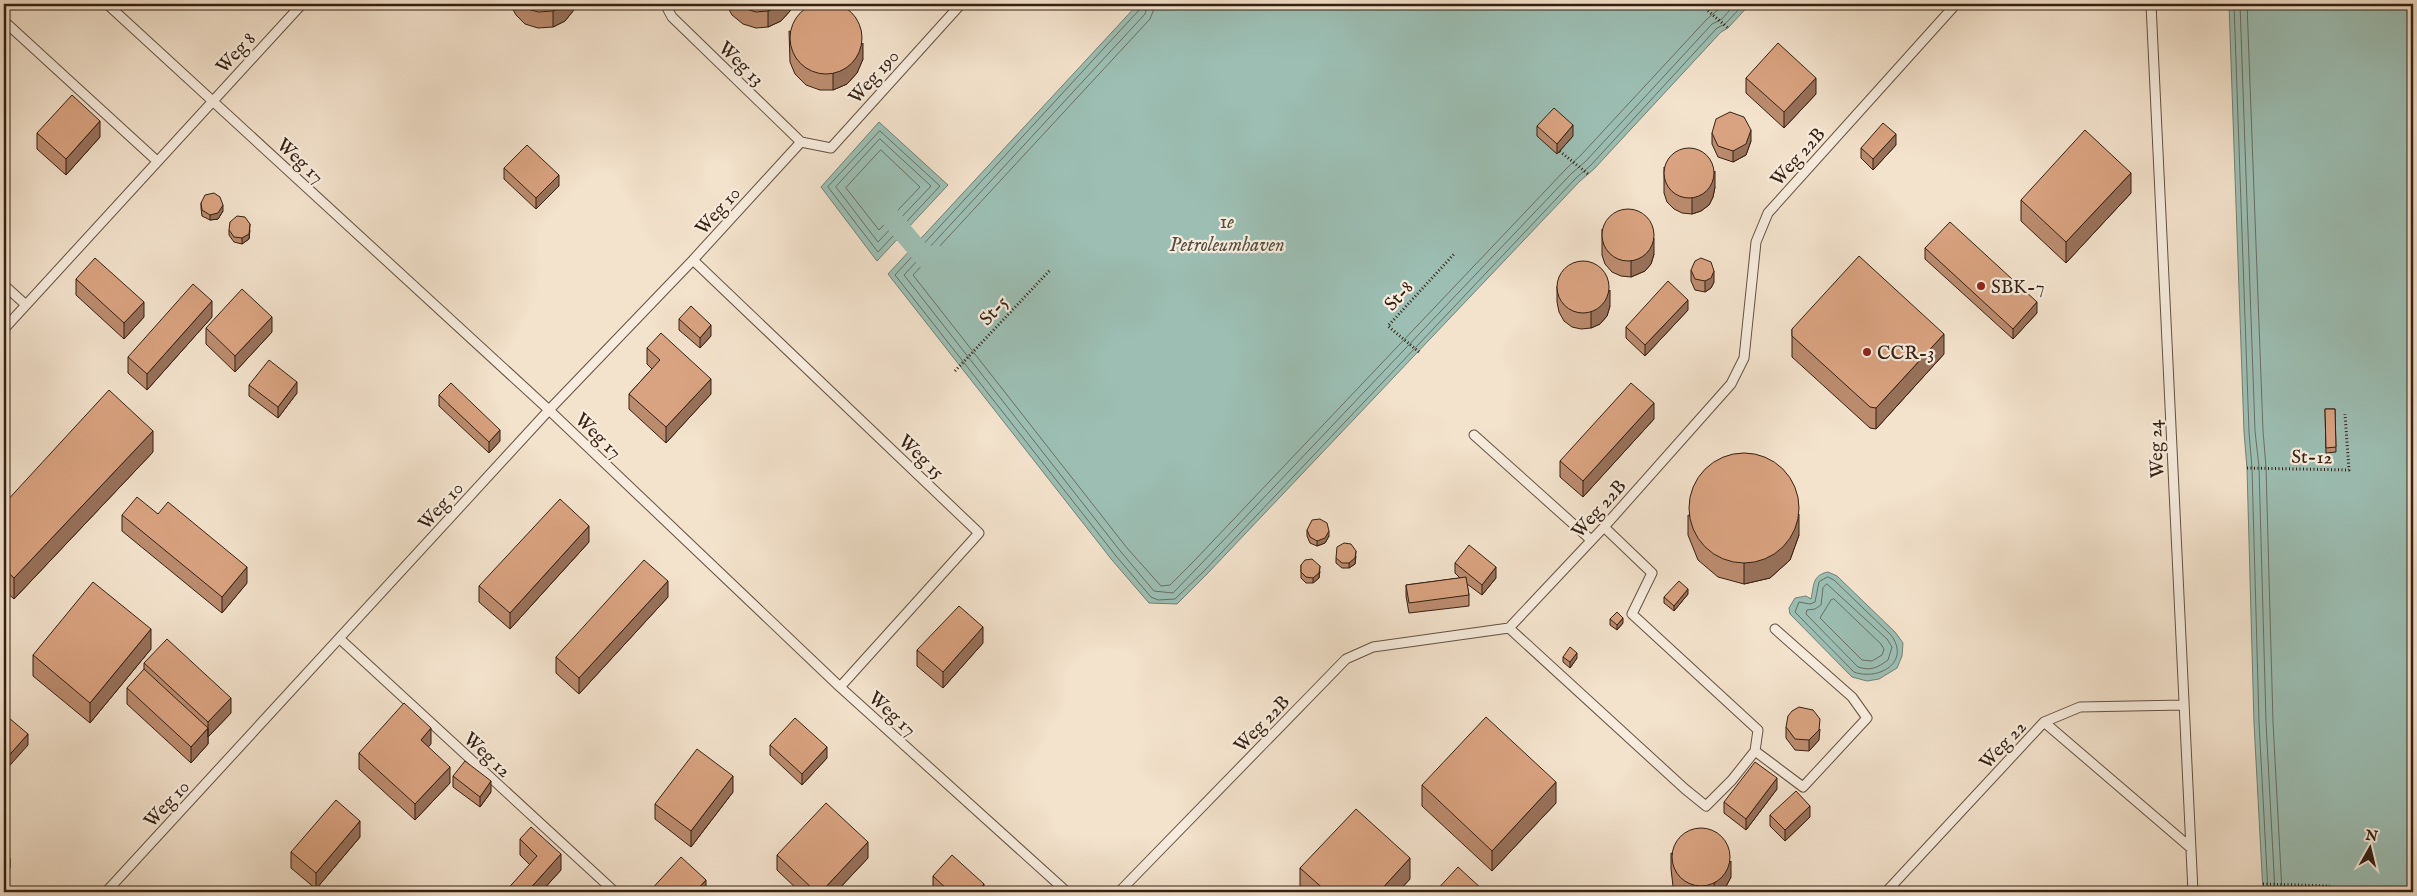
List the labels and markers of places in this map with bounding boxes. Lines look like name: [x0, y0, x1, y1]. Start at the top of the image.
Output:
place label: SBK-7: [1991, 276, 2045, 300]
marker: SBK-7: [1975, 280, 1987, 292]
place label: CCR-3: [1877, 342, 1934, 366]
marker: CCR-3: [1861, 346, 1873, 358]

